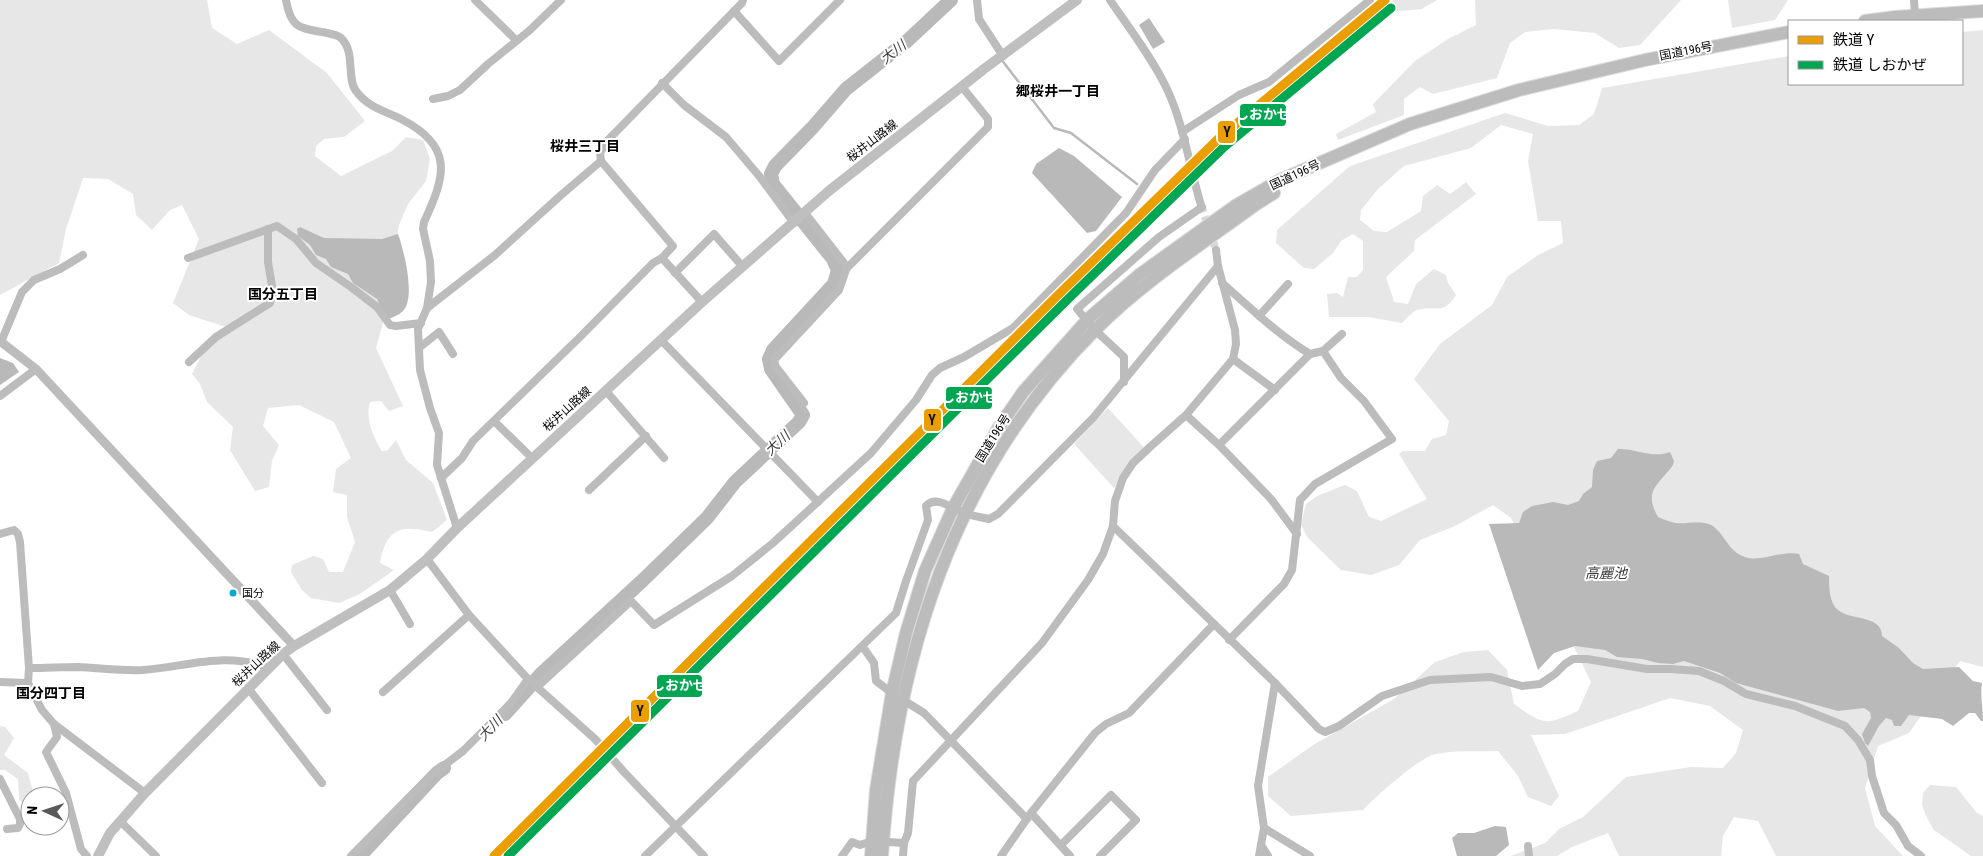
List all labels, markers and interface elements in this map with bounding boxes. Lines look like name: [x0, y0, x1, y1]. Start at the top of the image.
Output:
legend: [1788, 20, 1963, 85]
text: 鉄道 Y: [1833, 31, 1874, 49]
water label: 大川: [877, 36, 911, 67]
street label: 国道196号: [1658, 39, 1714, 63]
text: 鉄道 しおかぜ: [1833, 56, 1926, 74]
district label: 郷桜井一丁目: [1016, 83, 1100, 99]
line badge: しおかぜ: [1239, 103, 1287, 127]
text: しおかぜ: [1235, 106, 1291, 122]
street label: 桜井山路線: [844, 117, 900, 165]
line badge: Y: [1217, 120, 1236, 144]
text: Y: [1223, 124, 1231, 140]
district label: 桜井三丁目: [550, 138, 620, 154]
street label: 国道196号: [1268, 157, 1322, 193]
district label: 国分五丁目: [248, 286, 318, 302]
street label: 桜井山路線: [540, 384, 594, 434]
line badge: しおかぜ: [945, 386, 993, 410]
text: しおかぜ: [941, 389, 997, 405]
line badge: Y: [923, 408, 942, 432]
street label: 国道196号: [973, 411, 1013, 465]
text: Y: [928, 412, 936, 428]
water label: 大川: [761, 426, 794, 458]
water label: 高麗池: [1585, 565, 1629, 581]
place label: 国分: [242, 587, 264, 600]
marker: 国分: [228, 588, 238, 598]
street label: 桜井山路線: [229, 638, 283, 690]
line badge: しおかぜ: [656, 674, 703, 698]
text: しおかぜ: [651, 677, 707, 693]
district label: 国分四丁目: [16, 685, 86, 701]
line badge: Y: [630, 699, 650, 723]
text: Y: [636, 703, 644, 719]
water label: 大川: [475, 711, 507, 744]
north arrow: [20, 786, 70, 836]
text: N: [24, 806, 40, 815]

